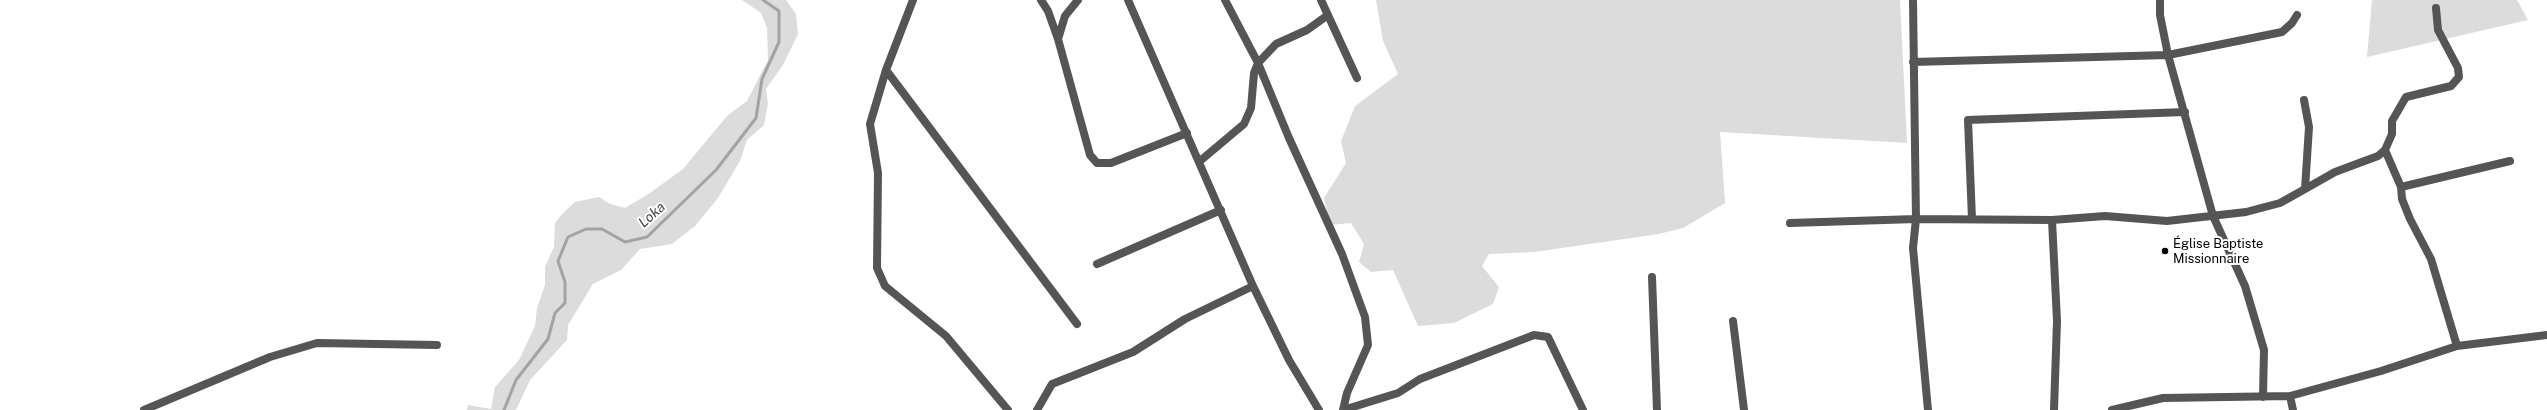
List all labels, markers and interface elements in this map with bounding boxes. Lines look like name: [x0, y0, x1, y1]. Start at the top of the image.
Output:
water label: Loka: [635, 199, 669, 231]
place label: Église Baptiste Missionnaire: [2173, 236, 2263, 267]
marker: Église Baptiste Missionnaire: [2160, 246, 2170, 256]

